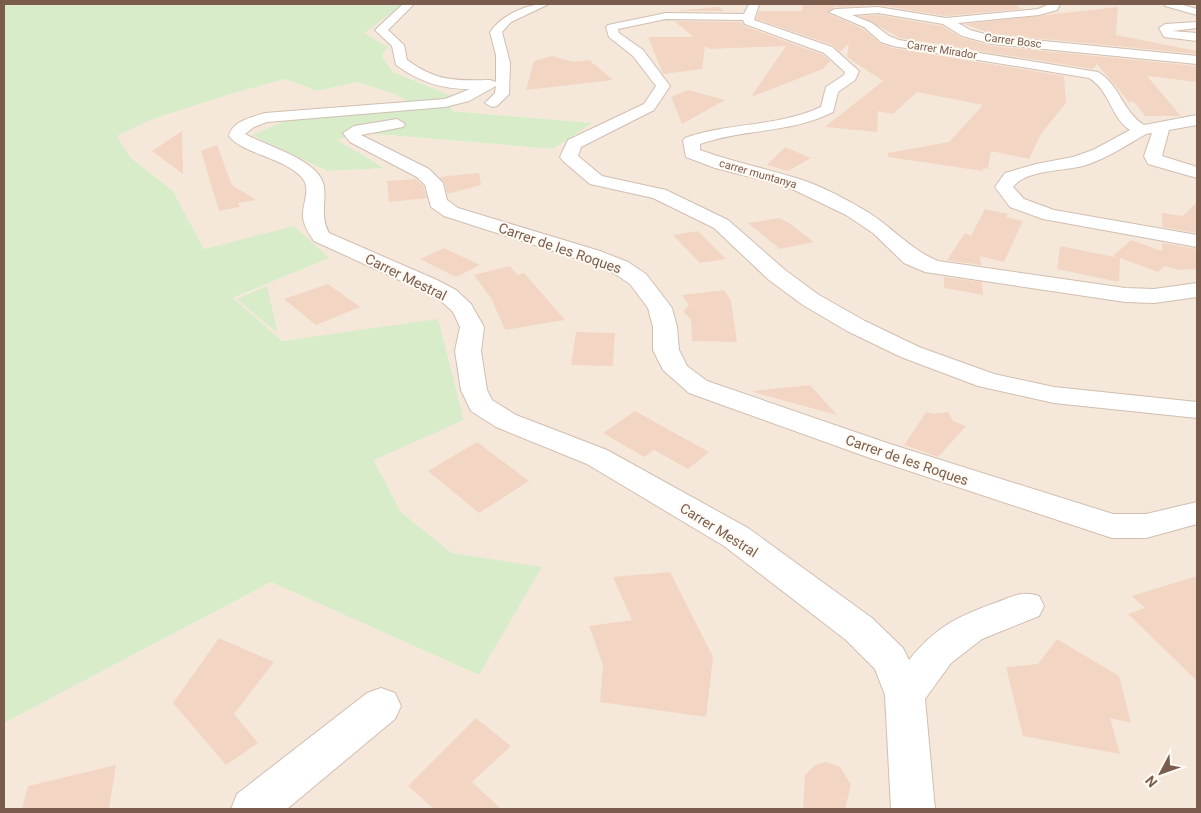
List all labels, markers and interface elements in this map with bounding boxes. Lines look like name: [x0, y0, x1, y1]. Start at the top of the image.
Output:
street label: Carrer Bosc: [984, 31, 1042, 51]
street label: Carrer Mirador: [906, 38, 978, 62]
street label: carrer muntanya: [718, 157, 798, 191]
street label: Carrer de les Roques: [496, 219, 624, 277]
street label: Carrer Mestral: [363, 250, 449, 304]
street label: Carrer de les Roques: [843, 431, 971, 489]
street label: Carrer Mestral: [677, 500, 761, 560]
north arrow: [1136, 748, 1186, 798]
text: N: [1142, 773, 1160, 791]

